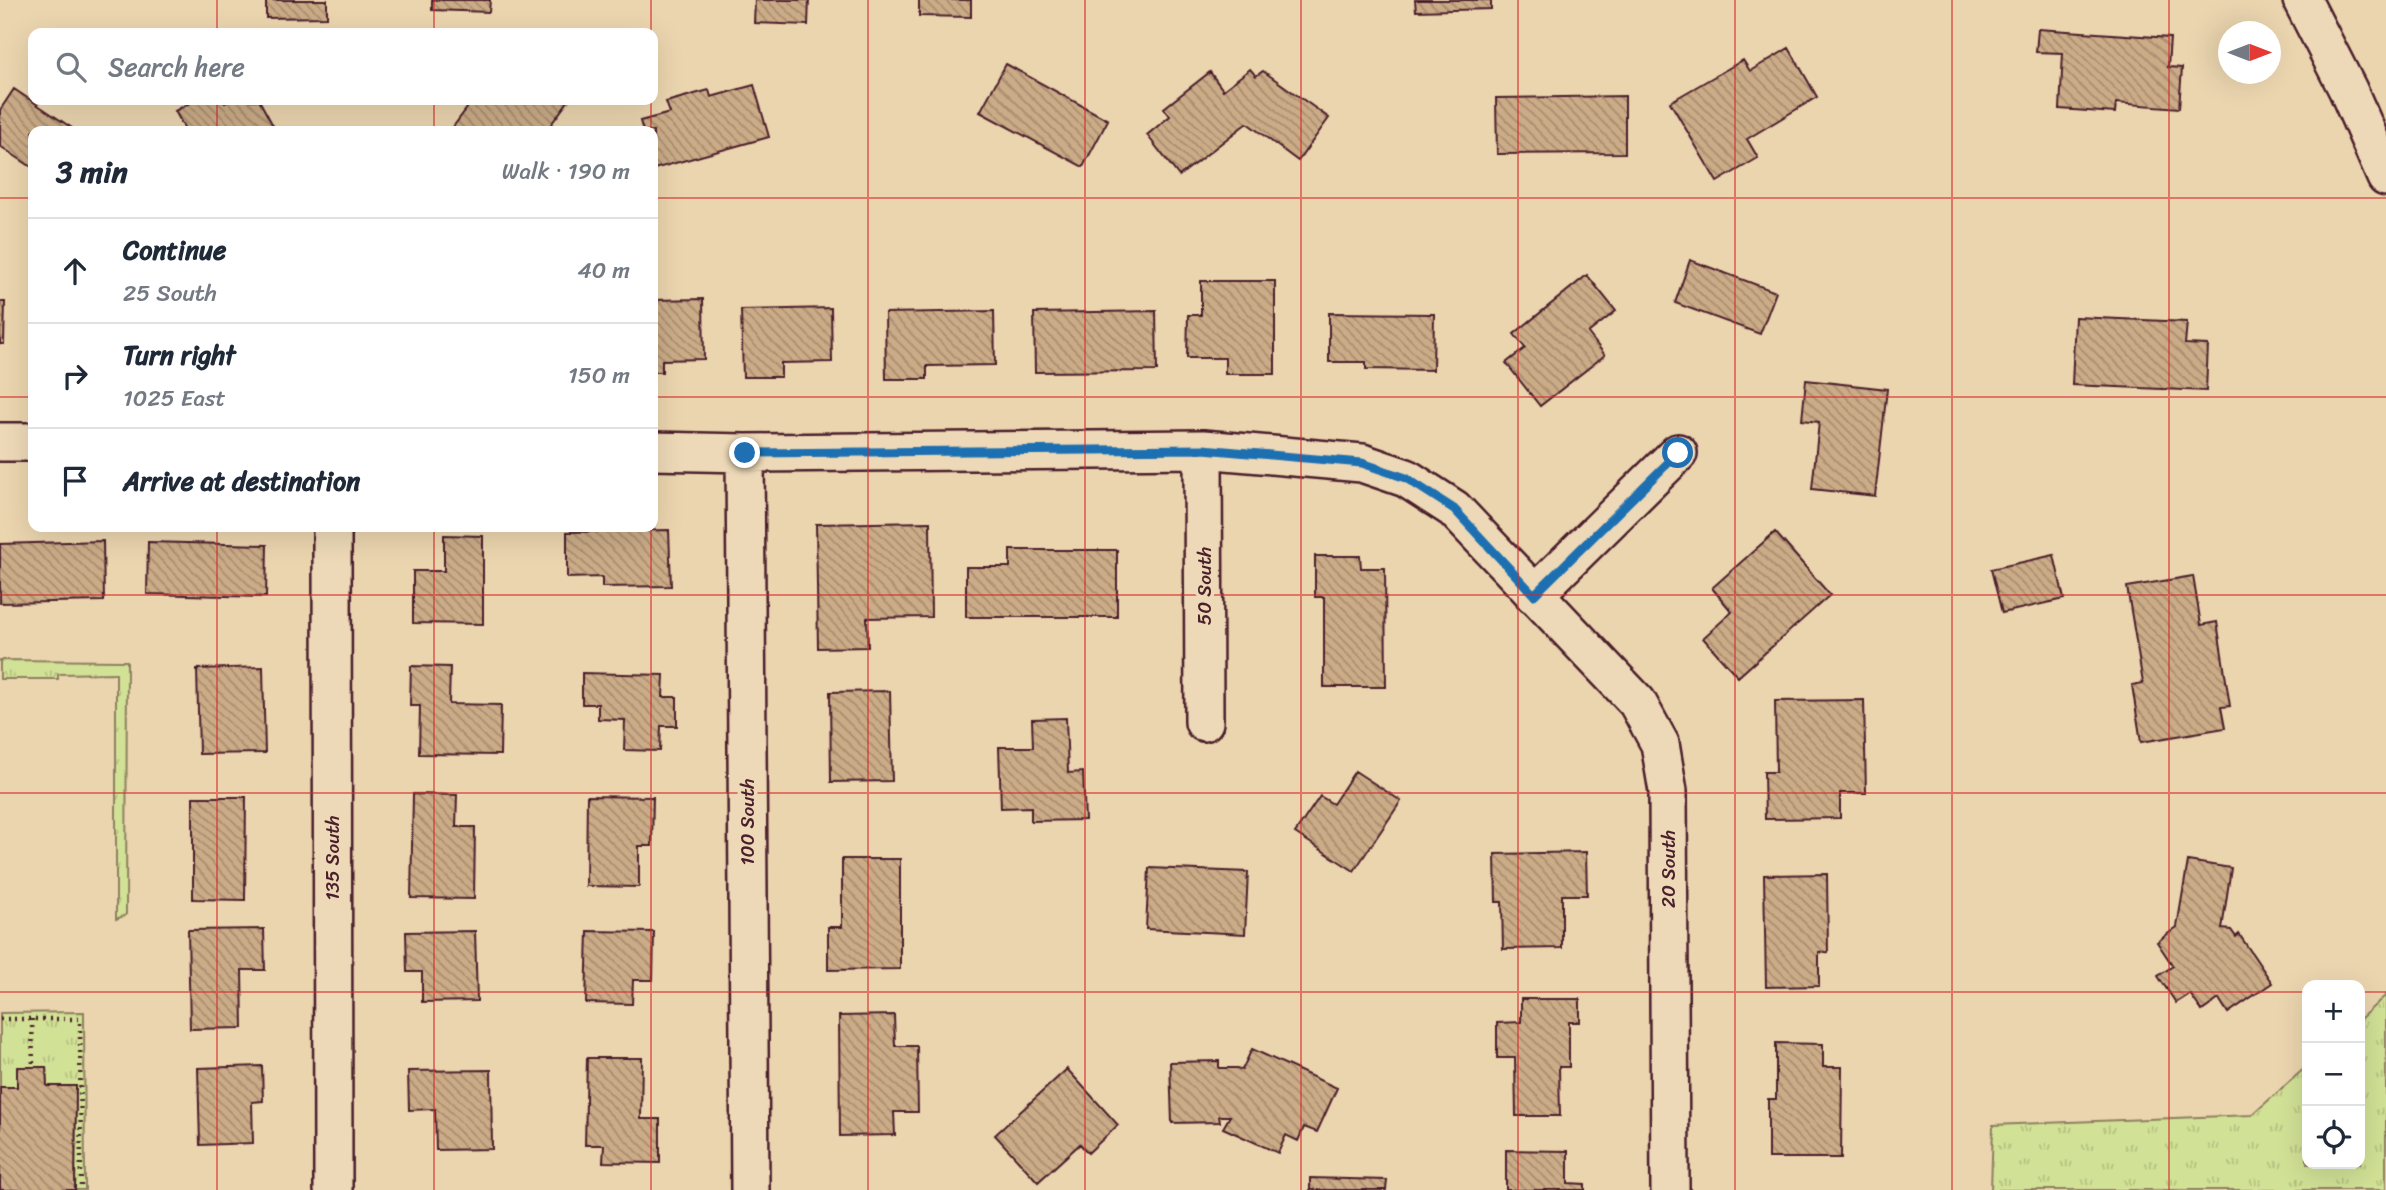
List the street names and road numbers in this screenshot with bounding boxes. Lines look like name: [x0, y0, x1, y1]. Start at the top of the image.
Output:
street label: 50 South: [1188, 547, 1221, 625]
street label: 100 South: [731, 778, 764, 866]
street label: 135 South: [316, 815, 349, 901]
street label: 20 South: [1652, 830, 1685, 908]

